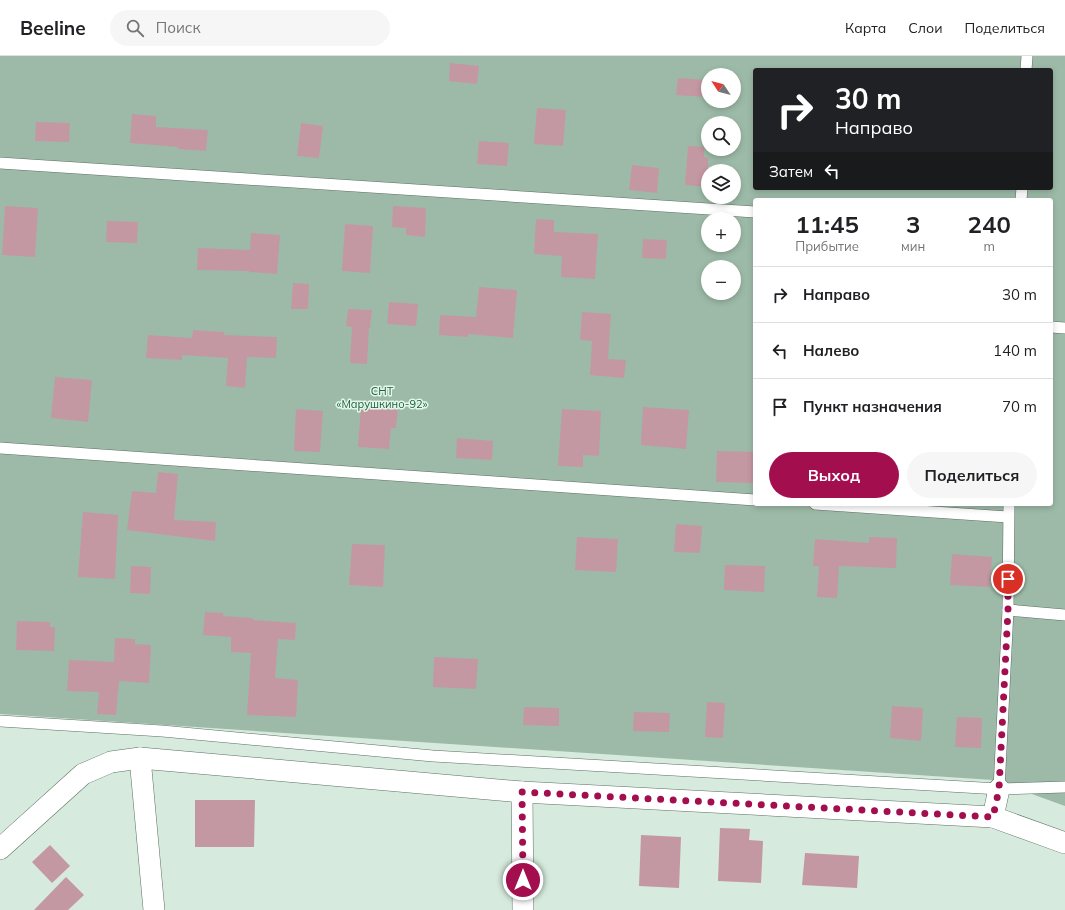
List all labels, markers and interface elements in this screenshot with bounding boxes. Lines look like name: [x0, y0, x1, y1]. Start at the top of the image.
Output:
search box: [110, 10, 390, 46]
text: Beeline: [20, 16, 86, 40]
icon: search: [124, 17, 146, 39]
text: Поиск: [156, 18, 201, 37]
text: Карта: [845, 19, 886, 37]
text: Слои: [908, 19, 943, 37]
text: Поделиться: [965, 19, 1045, 37]
north arrow: [701, 68, 741, 108]
map controls: [701, 68, 741, 300]
text: 30 m: [835, 81, 901, 116]
icon: right: [769, 84, 821, 136]
button: search: [701, 116, 741, 156]
text: Направо: [835, 116, 913, 139]
icon: left: [821, 160, 843, 182]
text: Затем: [769, 162, 813, 181]
button: layers: [701, 164, 741, 204]
text: 11:45: [795, 209, 859, 239]
text: 3: [906, 209, 920, 239]
text: 240: [968, 209, 1011, 239]
button: +: [701, 212, 741, 252]
text: Прибытие: [795, 238, 859, 254]
text: мин: [901, 238, 925, 254]
text: m: [983, 238, 995, 254]
button: −: [701, 260, 741, 300]
icon: right: [769, 284, 791, 306]
text: Направо: [803, 285, 870, 304]
text: 30 m: [1002, 285, 1037, 304]
icon: left: [769, 340, 791, 362]
text: Налево: [803, 341, 859, 360]
text: 140 m: [993, 341, 1037, 360]
park label: СНТ «Марушкино-92»: [336, 384, 428, 411]
icon: arrive: [769, 396, 791, 418]
text: Пункт назначения: [803, 397, 942, 416]
text: 70 m: [1002, 397, 1037, 416]
button: Выход: [769, 452, 899, 498]
button: Поделиться: [907, 452, 1037, 498]
pin: [991, 562, 1025, 596]
icon: arrive: [997, 568, 1019, 590]
position arrow: [502, 859, 544, 901]

